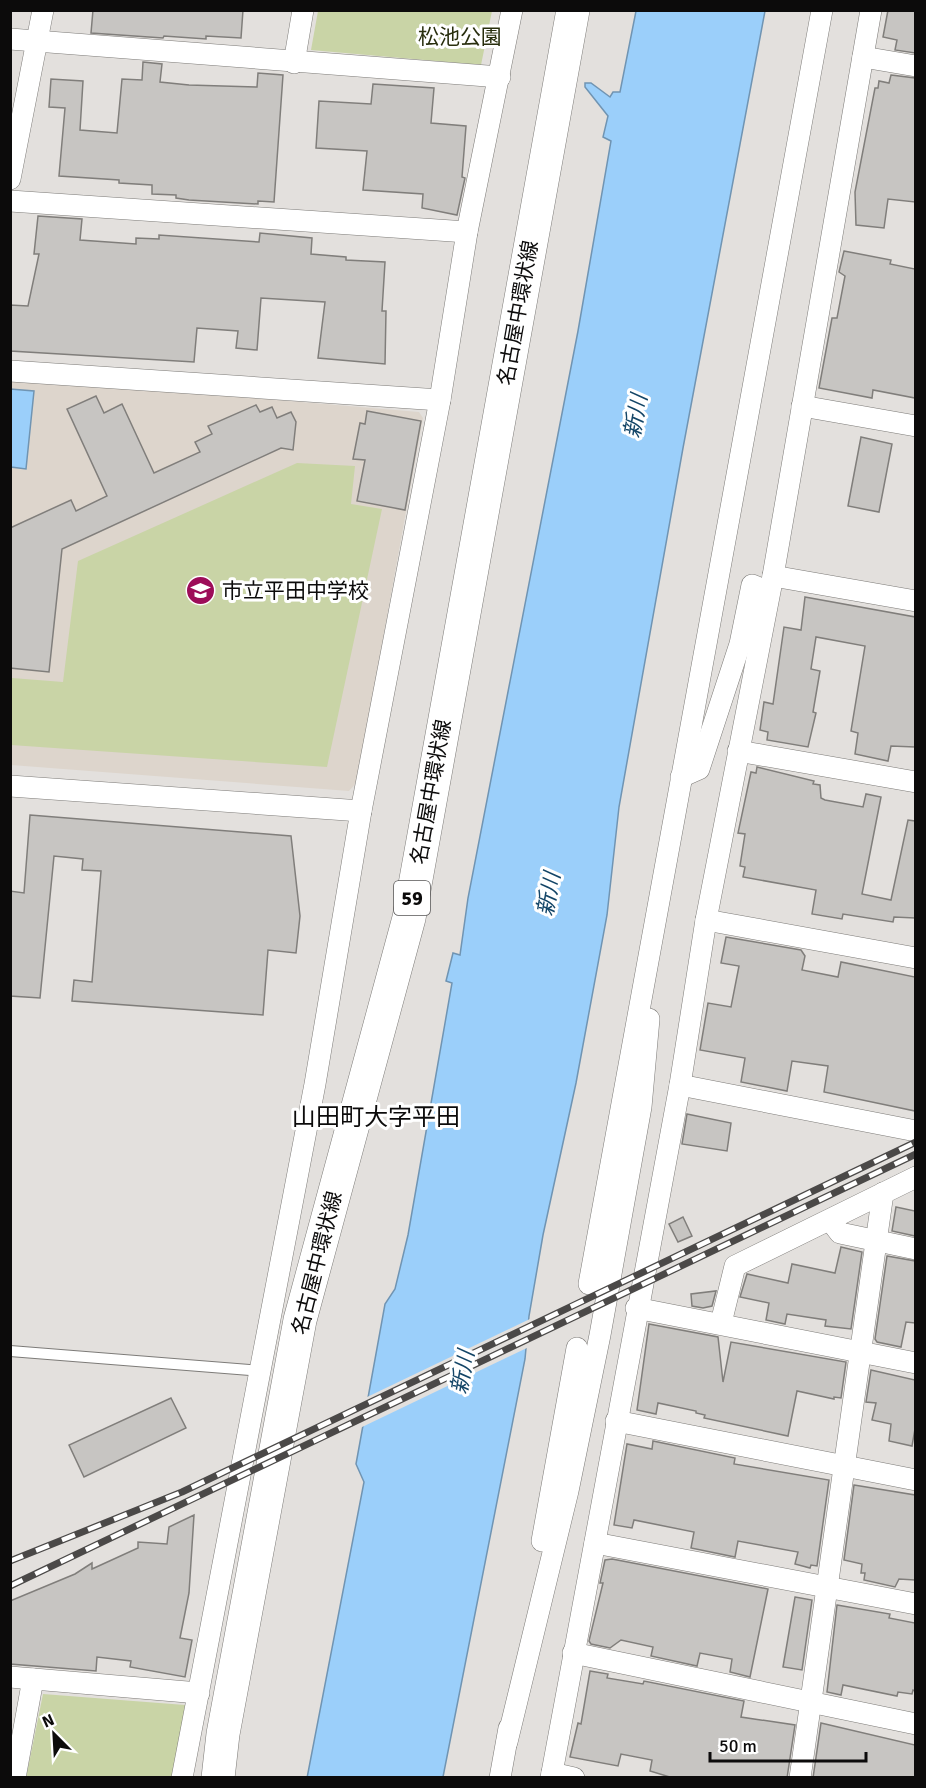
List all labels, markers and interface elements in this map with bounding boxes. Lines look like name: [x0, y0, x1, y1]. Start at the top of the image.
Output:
park label: 松池公園: [418, 24, 502, 50]
street label: 名古屋中環状線: [492, 238, 544, 388]
water label: 新川: [618, 390, 653, 440]
school or university icon: 市立平田中学校: [185, 575, 217, 607]
place label: 市立平田中学校: [222, 578, 369, 604]
street label: 名古屋中環状線: [405, 717, 457, 867]
water label: 新川: [531, 868, 566, 918]
road number: 59: [394, 881, 430, 915]
district label: 山田町大字平田: [292, 1102, 460, 1132]
street label: 名古屋中環状線: [287, 1189, 347, 1337]
water label: 新川: [445, 1346, 480, 1396]
north arrow: [24, 1704, 84, 1764]
text: N: [39, 1710, 57, 1733]
scale bar: [710, 1725, 866, 1763]
text: 50 m: [719, 1735, 757, 1757]

